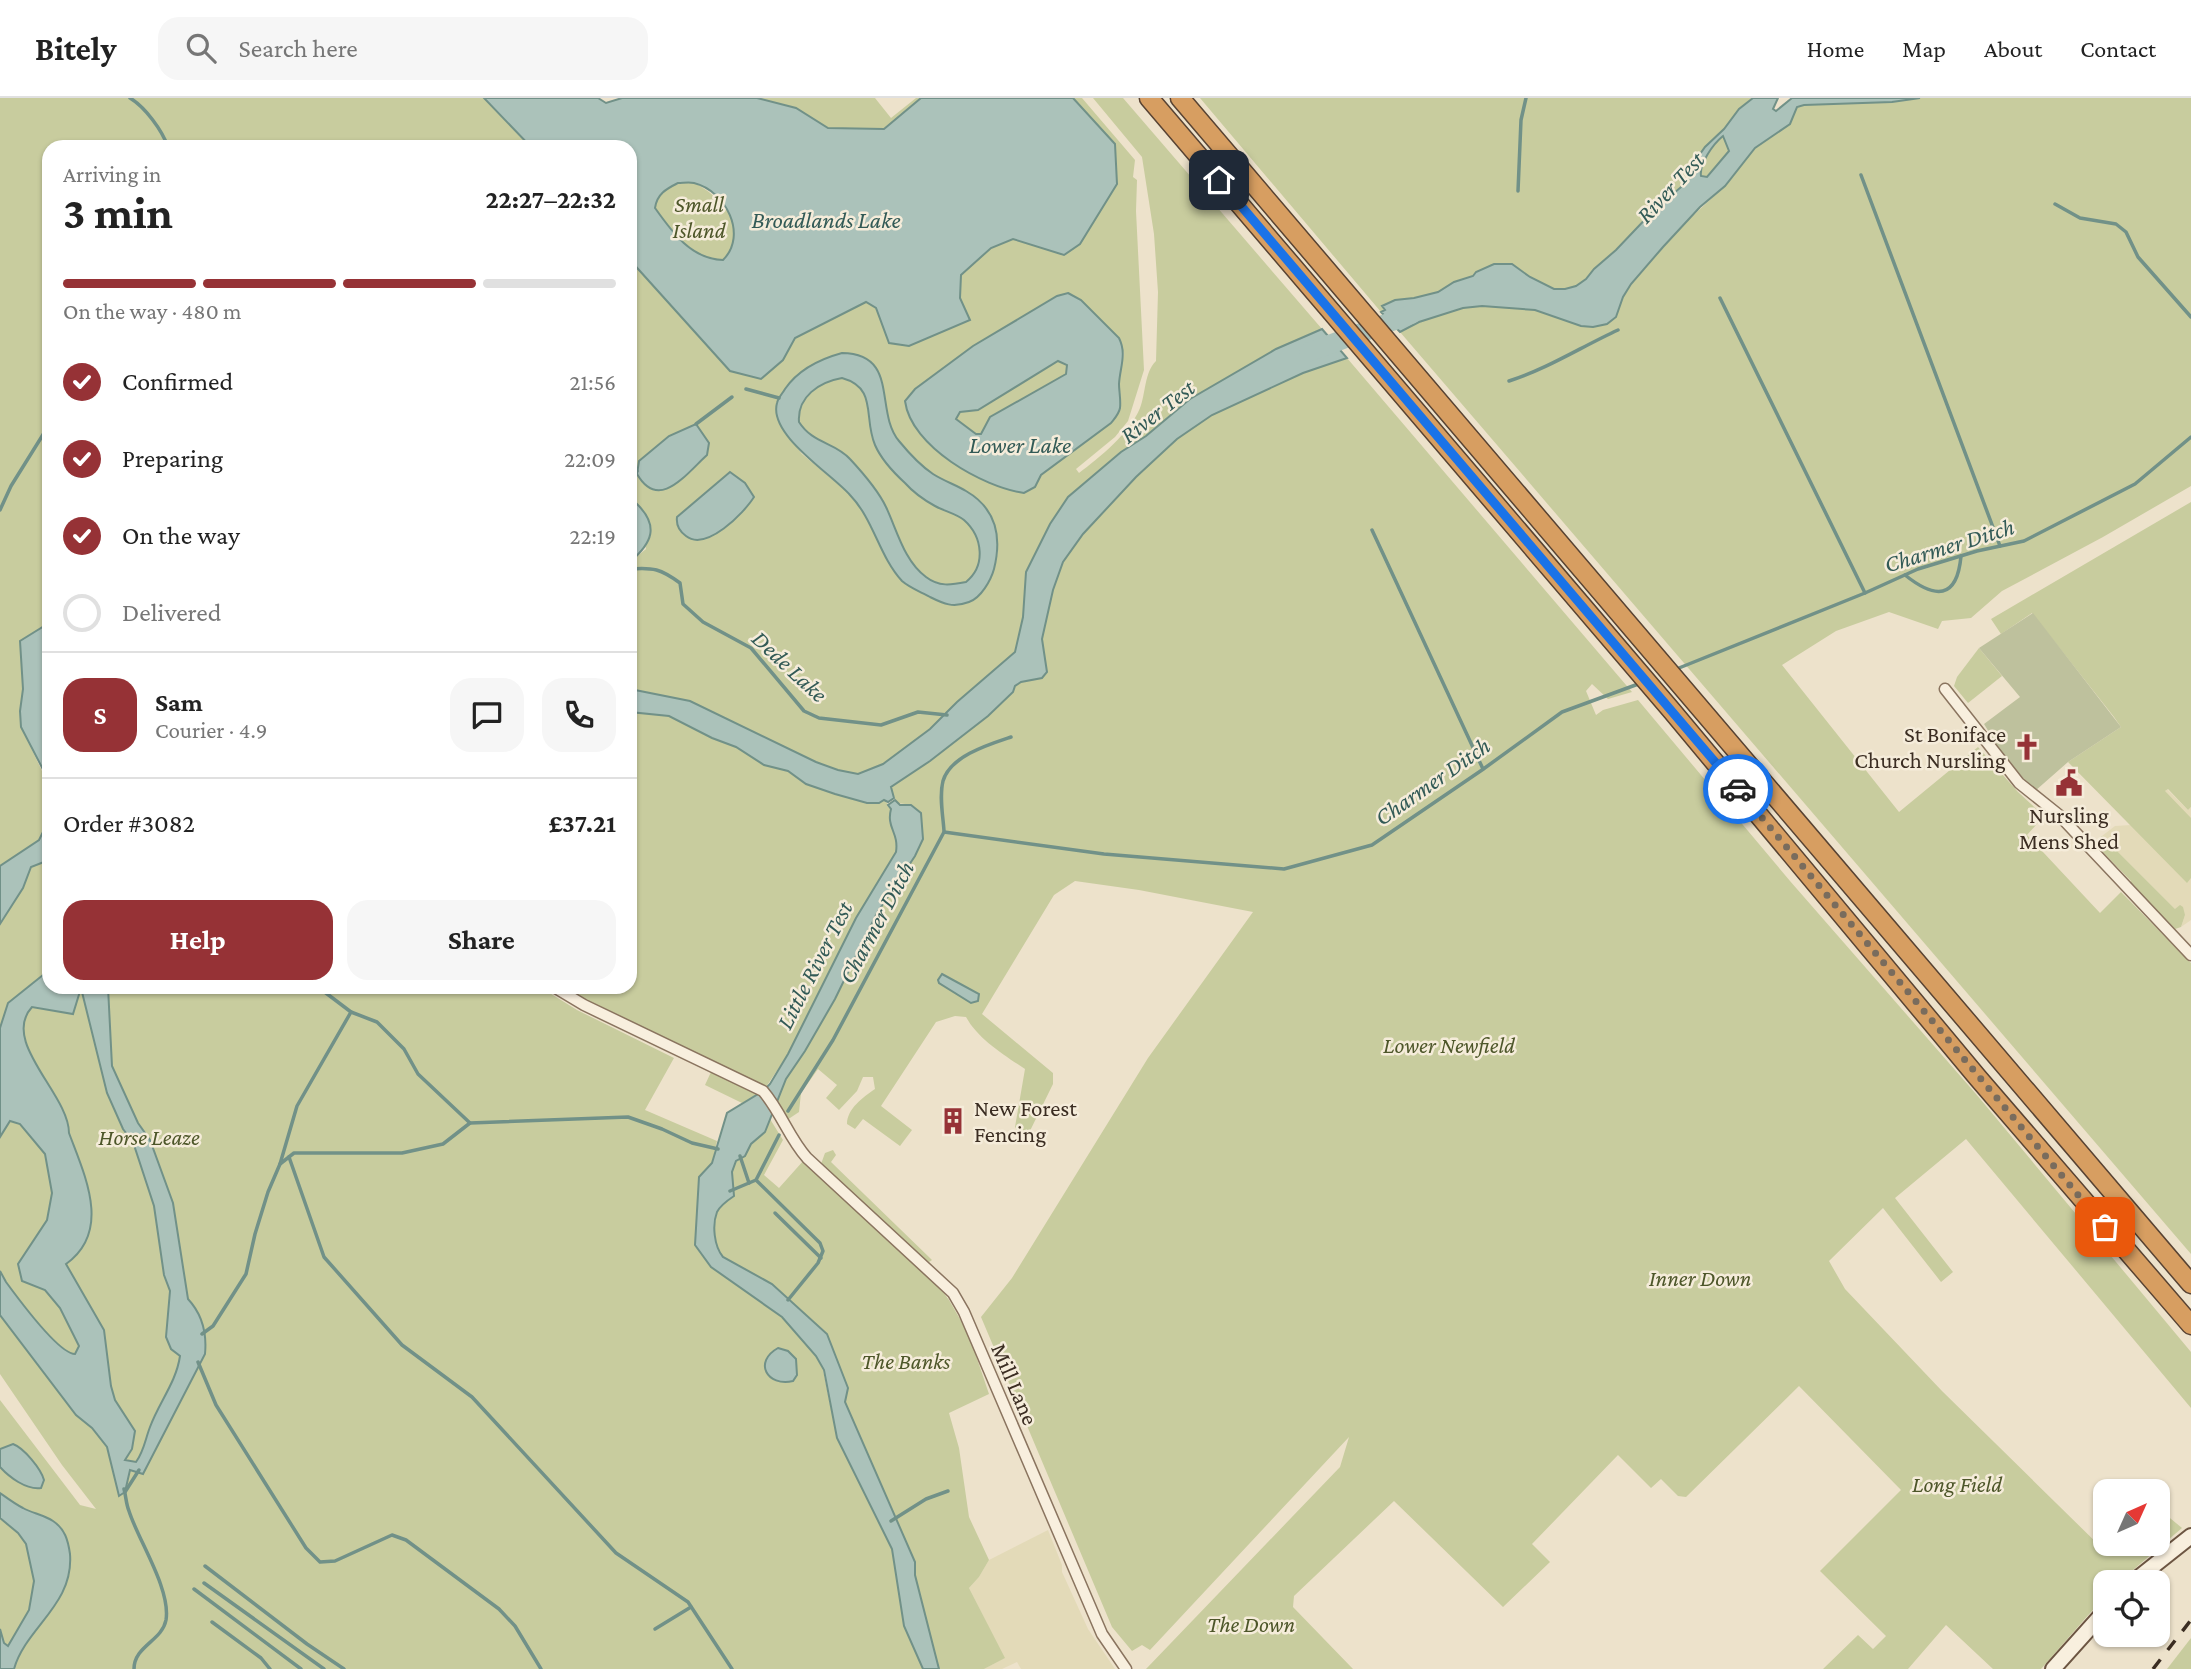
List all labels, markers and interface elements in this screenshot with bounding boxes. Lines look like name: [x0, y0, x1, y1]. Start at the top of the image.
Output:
search box: [158, 17, 648, 80]
icon: search: [182, 29, 220, 67]
text: Bitely: [35, 30, 116, 67]
text: Search here: [238, 34, 358, 63]
text: Home: [1807, 35, 1864, 62]
text: Map: [1902, 35, 1946, 62]
text: About: [1984, 35, 2042, 62]
text: Contact: [2080, 35, 2156, 62]
water label: River Test: [1630, 145, 1710, 228]
pin: [1189, 150, 1249, 210]
text: Arriving in: [63, 161, 161, 187]
icon: home: [1200, 161, 1238, 199]
text: 22:27–22:32: [486, 185, 616, 214]
text: 3 min: [63, 187, 173, 238]
park label: Small Island: [673, 191, 727, 243]
water label: Broadlands Lake: [751, 206, 901, 233]
text: On the way · 480 m: [63, 298, 241, 324]
icon: check: [63, 363, 101, 401]
text: Confirmed: [122, 367, 233, 396]
text: 21:56: [570, 369, 616, 395]
water label: River Test: [1114, 373, 1200, 448]
water label: Lower Lake: [969, 431, 1071, 458]
icon: check: [63, 440, 101, 478]
text: Preparing: [122, 444, 223, 473]
text: 22:09: [564, 446, 616, 472]
water label: Charmer Ditch: [1881, 512, 2017, 578]
icon: check: [63, 517, 101, 555]
text: On the way: [122, 521, 240, 550]
text: 22:19: [570, 523, 616, 549]
text: Delivered: [122, 598, 221, 627]
water label: Dede Lake: [747, 625, 833, 707]
button: chat: [450, 678, 524, 752]
button: phone: [542, 678, 616, 752]
text: Sam: [155, 688, 203, 717]
text: S: [94, 701, 107, 730]
text: Courier · 4.9: [155, 717, 267, 743]
place label: St Boniface Church Nursling: [1854, 721, 2006, 773]
water label: Charmer Ditch: [1369, 731, 1495, 831]
church icon: St Boniface Church Nursling: [2012, 732, 2042, 762]
courier: [1703, 754, 1773, 824]
public building icon: Nursling Mens Shed: [2054, 768, 2084, 798]
icon: car: [1719, 770, 1757, 808]
place label: Nursling Mens Shed: [2019, 802, 2119, 854]
text: Order #3082: [63, 809, 195, 838]
text: £37.21: [549, 809, 616, 838]
water label: Charmer Ditch: [833, 856, 919, 988]
water label: Little River Test: [770, 896, 858, 1033]
button: Help: [63, 900, 333, 980]
button: Share: [347, 900, 616, 980]
park label: Lower Newfield: [1383, 1032, 1516, 1058]
place label: New Forest Fencing: [974, 1095, 1077, 1147]
building icon: New Forest Fencing: [938, 1106, 968, 1136]
park label: Horse Leaze: [98, 1124, 200, 1150]
pin: [2075, 1197, 2135, 1257]
icon: bag: [2086, 1208, 2124, 1246]
park label: Inner Down: [1649, 1265, 1751, 1291]
street label: Mill Lane: [986, 1339, 1044, 1429]
park label: The Banks: [862, 1348, 951, 1374]
park label: Long Field: [1912, 1471, 2003, 1497]
north arrow: [2093, 1479, 2170, 1556]
map controls: [2093, 1479, 2170, 1647]
button: locate: [2093, 1570, 2170, 1647]
park label: The Down: [1207, 1611, 1295, 1637]

